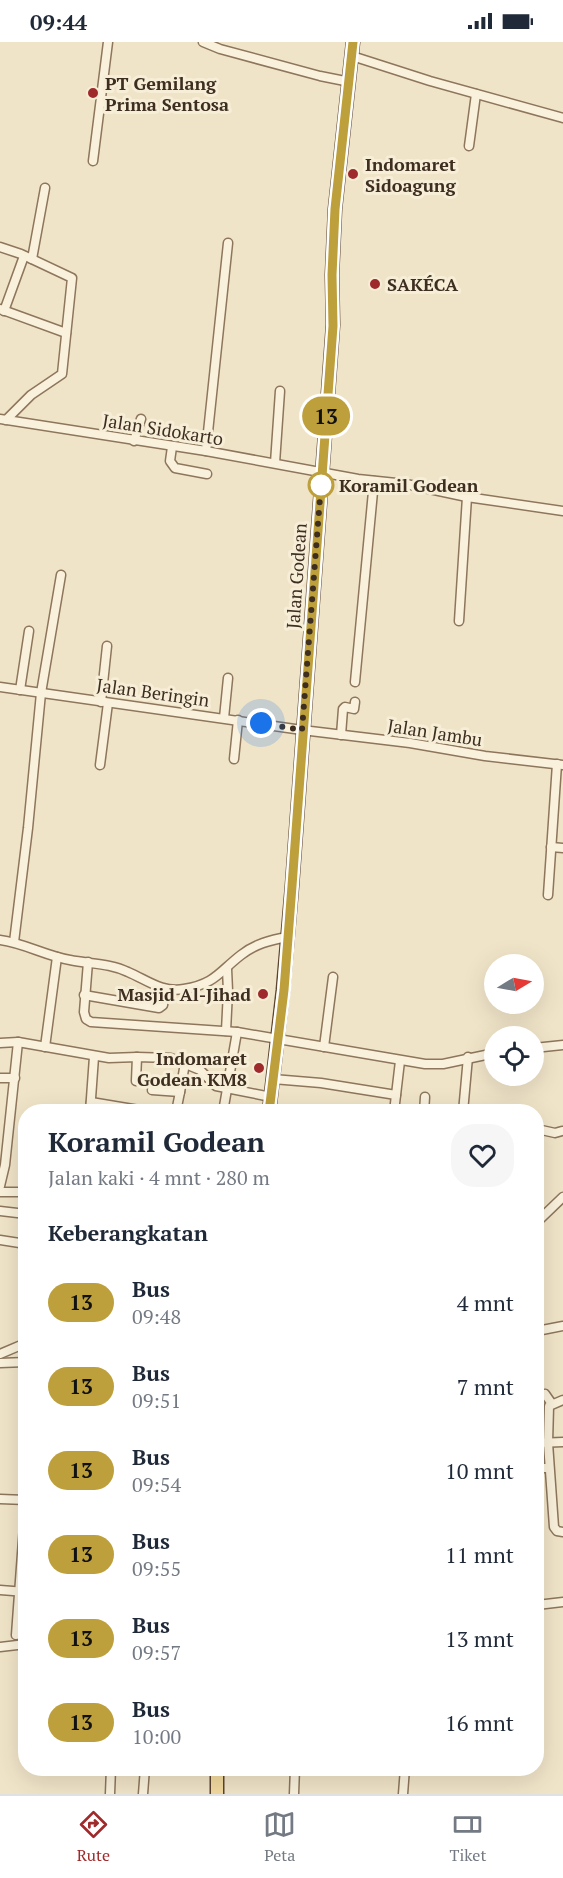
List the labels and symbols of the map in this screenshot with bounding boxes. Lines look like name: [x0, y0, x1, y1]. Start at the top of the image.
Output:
place label: PT Gemilang Prima Sentosa: [105, 71, 229, 116]
marker: PT Gemilang Prima Sentosa: [86, 86, 100, 100]
place label: Indomaret Sidoagung: [365, 152, 456, 197]
marker: Indomaret Sidoagung: [346, 167, 360, 181]
place label: SAKÉCA: [387, 272, 459, 296]
marker: SAKÉCA: [368, 277, 382, 291]
line badge: 13: [299, 396, 353, 436]
street label: Jalan Sidokarto: [101, 408, 225, 450]
marker: Koramil Godean: [308, 472, 334, 498]
place label: Koramil Godean: [339, 473, 479, 497]
street label: Jalan Godean: [280, 522, 312, 630]
street label: Jalan Beringin: [95, 672, 211, 712]
your location: [246, 708, 276, 738]
street label: Jalan Jambu: [386, 713, 484, 751]
north arrow: [484, 954, 544, 1014]
place label: Masjid Al-Jihad: [117, 982, 251, 1006]
marker: Masjid Al-Jihad: [256, 987, 270, 1001]
place label: Indomaret Godean KM8: [137, 1046, 247, 1091]
marker: Indomaret Godean KM8: [252, 1061, 266, 1075]

